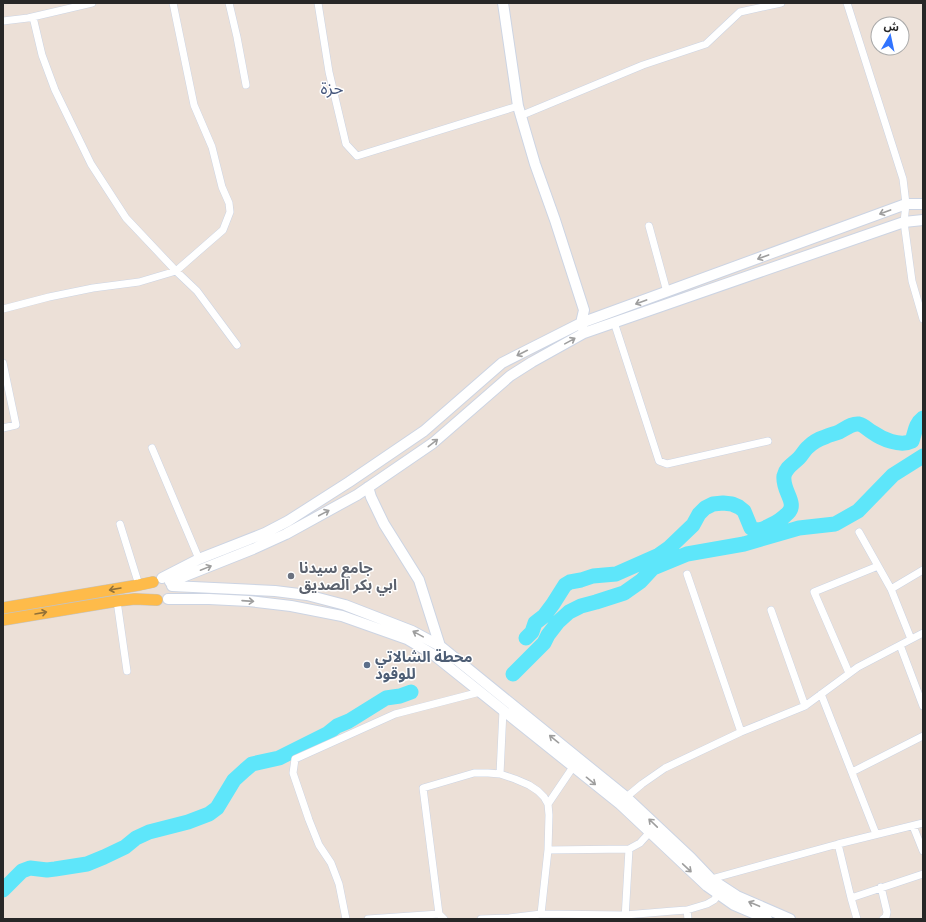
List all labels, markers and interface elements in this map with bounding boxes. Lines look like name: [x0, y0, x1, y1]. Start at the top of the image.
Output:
north arrow: [870, 16, 910, 56]
text: ش: [883, 18, 900, 34]
district label: حزة: [321, 77, 343, 99]
one-way arrow: [880, 208, 892, 216]
one-way arrow: [758, 253, 770, 261]
one-way arrow: [636, 298, 648, 306]
one-way arrow: [564, 336, 576, 344]
one-way arrow: [516, 350, 528, 357]
one-way arrow: [427, 438, 438, 447]
one-way arrow: [317, 509, 329, 517]
place label: جامع سيدنا ابي بكر الصديق: [299, 558, 397, 596]
one-way arrow: [200, 564, 212, 572]
marker: جامع سيدنا ابي بكر الصديق: [286, 571, 296, 581]
one-way arrow: [109, 585, 122, 593]
one-way arrow: [241, 598, 254, 605]
one-way arrow: [35, 609, 48, 617]
one-way arrow: [412, 630, 424, 637]
place label: محطة الشالاتي للوقود: [375, 647, 473, 683]
marker: محطة الشالاتي للوقود: [362, 660, 372, 670]
one-way arrow: [549, 735, 559, 744]
one-way arrow: [585, 777, 596, 785]
one-way arrow: [648, 818, 658, 828]
one-way arrow: [682, 863, 692, 873]
one-way arrow: [748, 900, 760, 907]

